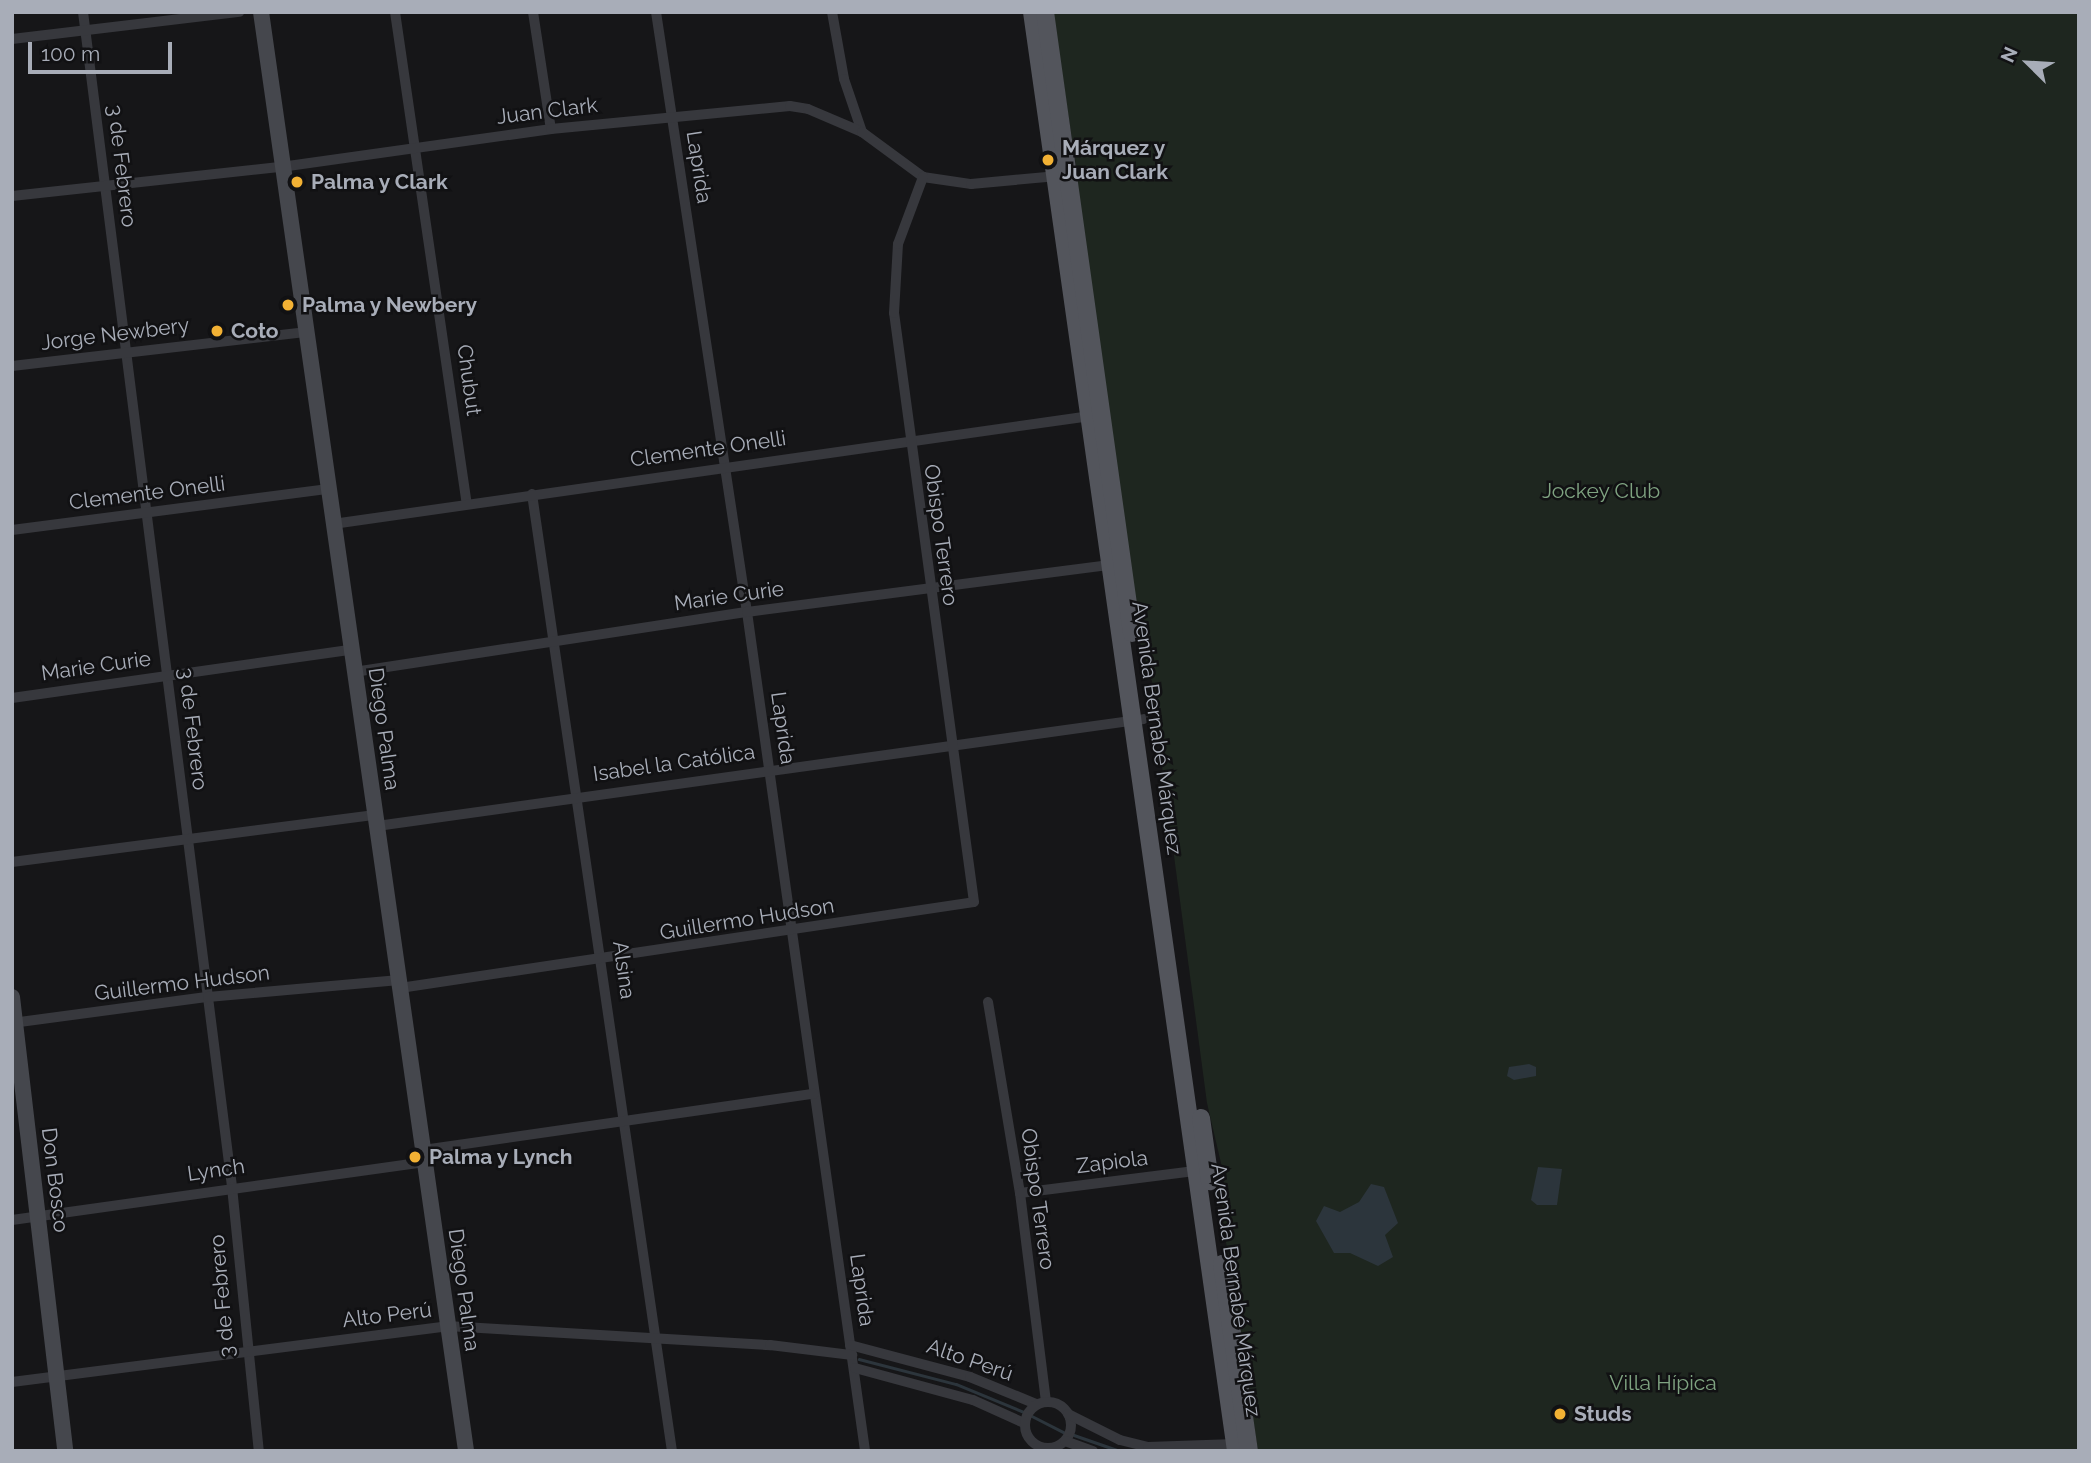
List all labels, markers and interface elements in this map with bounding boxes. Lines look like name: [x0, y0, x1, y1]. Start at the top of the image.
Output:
scale bar: [32, 28, 175, 72]
north arrow: [1993, 28, 2063, 98]
text: 100 m: [41, 41, 100, 66]
text: N: [1996, 43, 2022, 66]
street label: Juan Clark: [495, 92, 599, 130]
street label: 3 de Febrero: [102, 103, 142, 229]
street label: Laprida: [681, 129, 717, 205]
place label: Márquez y Juan Clark: [1062, 135, 1168, 185]
marker: Márquez y Juan Clark: [1040, 152, 1056, 168]
place label: Palma y Clark: [311, 169, 449, 195]
marker: Palma y Clark: [289, 174, 305, 190]
place label: Palma y Newbery: [302, 292, 478, 318]
marker: Palma y Newbery: [280, 297, 296, 313]
street label: Jorge Newbery: [39, 312, 191, 356]
place label: Coto: [231, 318, 279, 344]
marker: Coto: [209, 323, 225, 339]
street label: Chubut: [452, 343, 486, 417]
street label: Clemente Onelli: [629, 426, 787, 472]
street label: Obispo Terrero: [919, 462, 963, 608]
street label: Clemente Onelli: [68, 471, 226, 515]
park label: Jockey Club: [1542, 478, 1660, 504]
street label: Marie Curie: [673, 576, 785, 616]
street label: Avenida Bernabé Márquez: [1127, 599, 1187, 857]
street label: Marie Curie: [40, 646, 152, 686]
street label: 3 de Febrero: [173, 666, 213, 792]
street label: Diego Palma: [363, 666, 405, 792]
street label: Laprida: [765, 690, 801, 766]
street label: Isabel la Católica: [591, 739, 757, 787]
street label: Guillermo Hudson: [658, 893, 836, 945]
street label: Alsina: [607, 939, 641, 1001]
street label: Guillermo Hudson: [93, 960, 271, 1006]
street label: Don Bosco: [36, 1126, 74, 1234]
street label: Obispo Terrero: [1016, 1126, 1060, 1272]
place label: Palma y Lynch: [429, 1144, 574, 1170]
street label: Zapiola: [1075, 1145, 1149, 1179]
marker: Palma y Lynch: [407, 1149, 423, 1165]
street label: Lynch: [186, 1153, 246, 1187]
street label: Avenida Bernabé Márquez: [1206, 1161, 1266, 1419]
street label: Diego Palma: [443, 1227, 485, 1353]
street label: 3 de Febrero: [204, 1234, 240, 1358]
street label: Laprida: [844, 1252, 880, 1328]
street label: Alto Perú: [341, 1297, 433, 1333]
street label: Alto Perú: [924, 1333, 1016, 1387]
park label: Villa Hípica: [1609, 1370, 1717, 1396]
place label: Studs: [1574, 1401, 1632, 1427]
marker: Studs: [1552, 1406, 1568, 1422]

